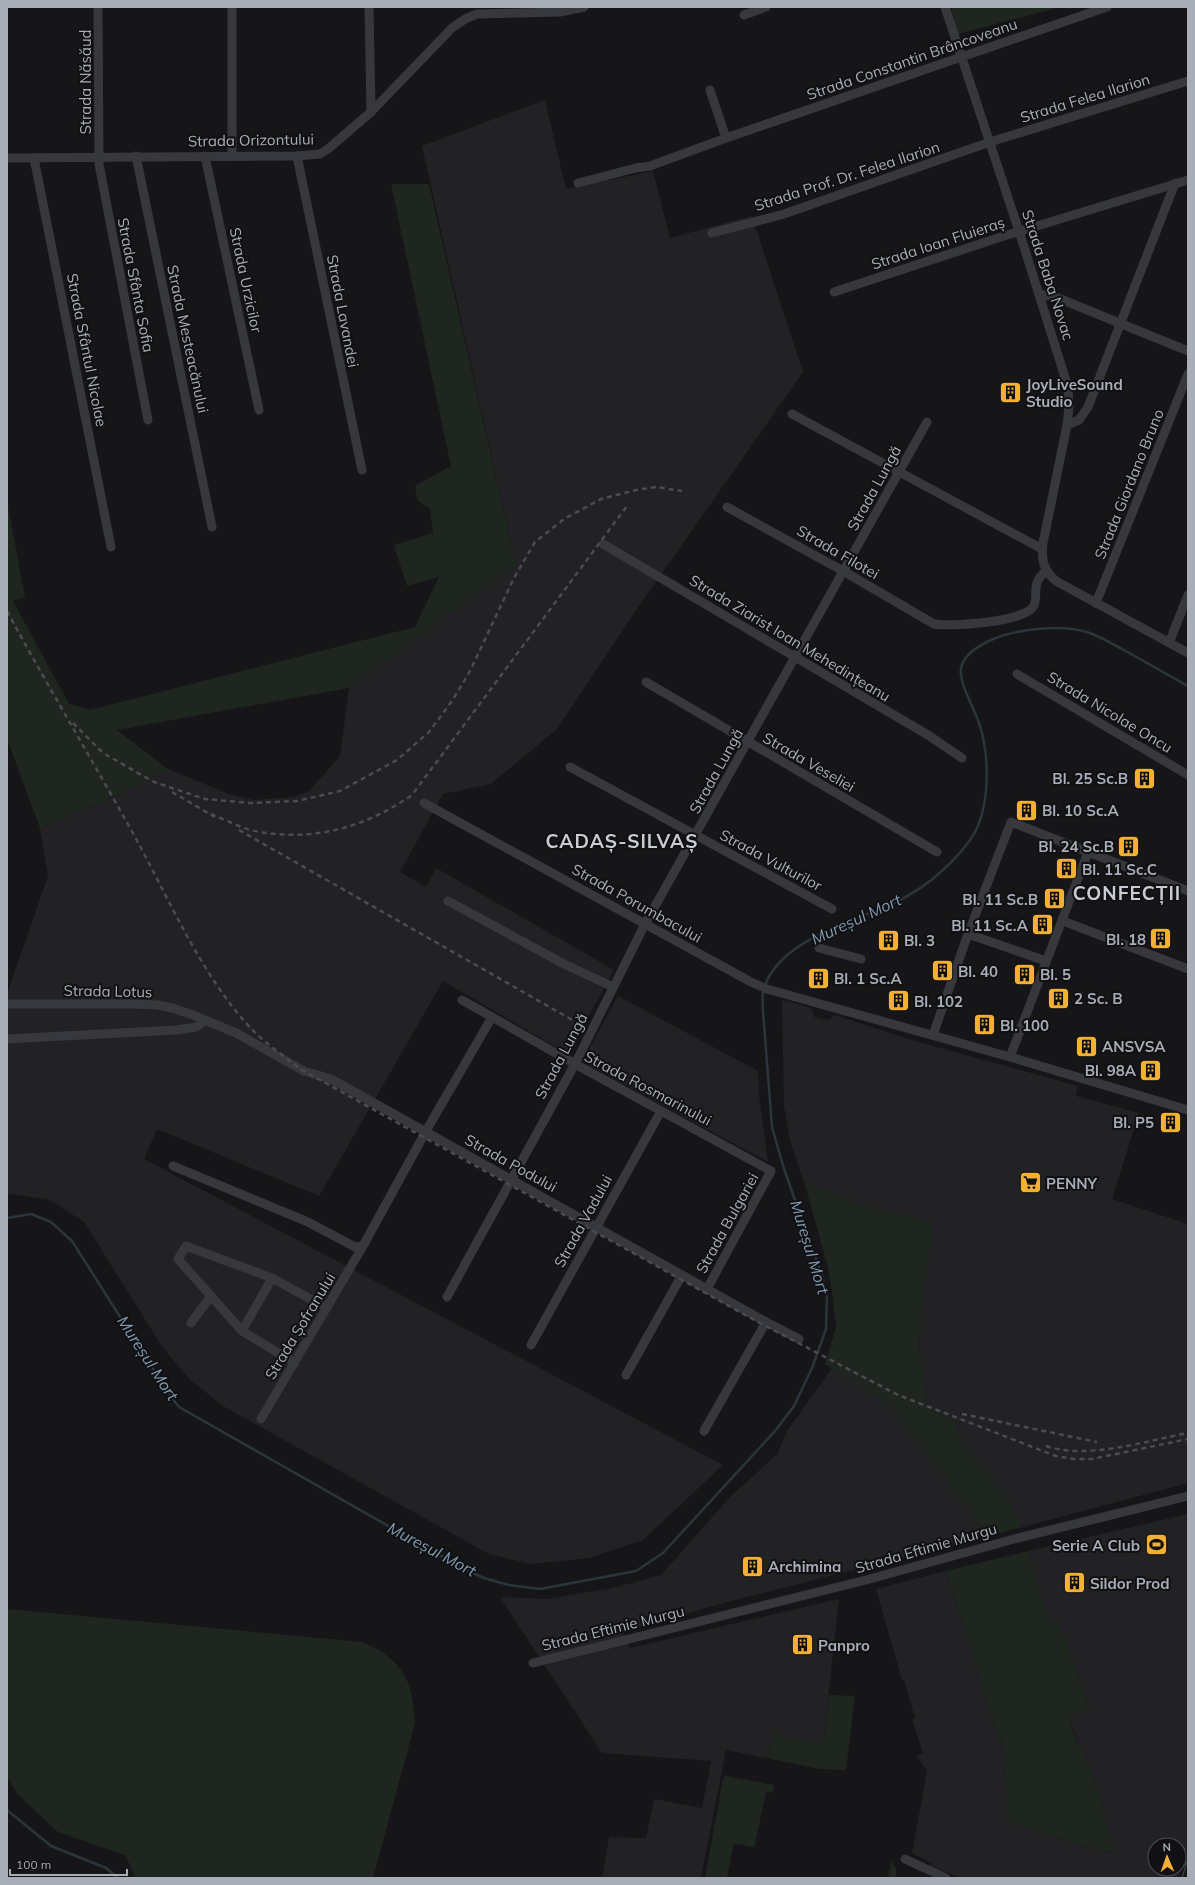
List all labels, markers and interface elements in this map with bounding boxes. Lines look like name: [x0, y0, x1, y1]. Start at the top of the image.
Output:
street label: Strada Constantin Brâncoveanu: [804, 14, 1020, 104]
street label: Strada Năsăud: [76, 29, 95, 135]
street label: Strada Felea Ilarion: [1018, 69, 1152, 127]
street label: Strada Orizontului: [188, 129, 314, 151]
street label: Strada Prof. Dr. Felea Ilarion: [752, 137, 942, 215]
street label: Strada Baba Novac: [1018, 207, 1078, 343]
street label: Strada Ioan Fluieraș: [869, 212, 1007, 274]
street label: Strada Sfânta Sofia: [114, 216, 158, 354]
street label: Strada Urzicilor: [226, 226, 267, 335]
street label: Strada Lavandei: [323, 253, 363, 369]
street label: Strada Mesteacănului: [163, 263, 213, 415]
street label: Strada Sfântul Nicolae: [63, 272, 111, 428]
place label: JoyLiveSound Studio: [1026, 375, 1123, 411]
building icon: JoyLiveSound Studio: [997, 380, 1023, 406]
street label: Strada Giordano Bruno: [1090, 406, 1168, 562]
street label: Strada Lungă: [843, 442, 905, 534]
street label: Strada Filotei: [793, 521, 883, 583]
street label: Strada Ziarist Ioan Mehedințeanu: [686, 570, 894, 706]
street label: Strada Nicolae Oncu: [1044, 667, 1176, 757]
street label: Strada Lungă: [685, 725, 747, 817]
street label: Strada Veseliei: [760, 728, 858, 796]
building icon: Bl. 25 Sc.B: [1131, 765, 1157, 791]
place label: Bl. 25 Sc.B: [1052, 769, 1128, 788]
building icon: Bl. 10 Sc.A: [1014, 797, 1040, 823]
place label: Bl. 10 Sc.A: [1042, 801, 1120, 820]
street label: Strada Vulturilor: [717, 825, 826, 895]
district label: CADAȘ-SILVAȘ: [546, 829, 698, 853]
building icon: Bl. 24 Sc.B: [1116, 833, 1142, 859]
place label: Bl. 24 Sc.B: [1038, 837, 1114, 856]
building icon: Bl. 11 Sc.C: [1053, 856, 1079, 882]
street label: Strada Porumbacului: [569, 859, 705, 947]
place label: Bl. 11 Sc.C: [1082, 860, 1157, 879]
district label: CONFECȚII: [1073, 881, 1181, 905]
building icon: Bl. 11 Sc.B: [1041, 886, 1067, 912]
water label: Mureșul Mort: [808, 889, 905, 949]
place label: Bl. 11 Sc.B: [962, 890, 1038, 909]
building icon: Bl. 11 Sc.A: [1030, 912, 1056, 938]
place label: Bl. 11 Sc.A: [951, 916, 1029, 935]
building icon: Bl. 18: [1148, 926, 1174, 952]
building icon: Bl. 3: [875, 927, 901, 953]
place label: Bl. 18: [1106, 930, 1146, 949]
place label: Bl. 3: [904, 931, 935, 950]
building icon: Bl. 40: [930, 958, 956, 984]
building icon: Bl. 5: [1011, 961, 1037, 987]
place label: Bl. 40: [958, 962, 998, 981]
building icon: Bl. 1 Sc.A: [806, 965, 832, 991]
place label: Bl. 5: [1040, 965, 1071, 984]
place label: Bl. 1 Sc.A: [834, 969, 903, 988]
street label: Strada Lotus: [63, 981, 153, 1001]
building icon: 2 Sc. B: [1046, 985, 1072, 1011]
building icon: Bl. 102: [886, 988, 912, 1014]
place label: 2 Sc. B: [1074, 989, 1123, 1008]
place label: Bl. 102: [914, 992, 963, 1011]
street label: Strada Lungă: [530, 1010, 592, 1102]
building icon: Bl. 100: [972, 1012, 998, 1038]
place label: Bl. 100: [1000, 1016, 1049, 1035]
building icon: ANSVSA: [1074, 1033, 1100, 1059]
place label: ANSVSA: [1102, 1037, 1166, 1056]
street label: Strada Rosmarinului: [581, 1046, 715, 1130]
building icon: Bl. 98A: [1138, 1057, 1164, 1083]
place label: Bl. 98A: [1085, 1061, 1137, 1080]
building icon: Bl. P5: [1157, 1109, 1183, 1135]
place label: Bl. P5: [1113, 1113, 1154, 1132]
street label: Strada Podului: [462, 1130, 560, 1196]
street label: Strada Bulgariei: [692, 1169, 762, 1277]
supermarket icon: PENNY: [1017, 1170, 1043, 1196]
street label: Strada Vadului: [550, 1171, 616, 1271]
place label: PENNY: [1046, 1174, 1098, 1193]
water label: Mureșul Mort: [786, 1198, 834, 1297]
street label: Strada Șofranului: [261, 1269, 339, 1383]
water label: Mureșul Mort: [113, 1312, 183, 1405]
water label: Mureșul Mort: [384, 1517, 480, 1581]
street label: Strada Eftimie Murgu: [853, 1519, 999, 1577]
sports icon: Serie A Club: [1143, 1532, 1169, 1558]
place label: Serie A Club: [1052, 1536, 1140, 1555]
building icon: Archimina: [740, 1553, 766, 1579]
place label: Archimina: [768, 1557, 841, 1576]
building icon: Sildor Prod: [1062, 1570, 1088, 1596]
place label: Sildor Prod: [1090, 1574, 1170, 1593]
street label: Strada Eftimie Murgu: [540, 1601, 686, 1655]
building icon: Panpro: [790, 1632, 816, 1658]
place label: Panpro: [818, 1636, 870, 1655]
north arrow: [1147, 1837, 1187, 1877]
text: N: [1162, 1840, 1171, 1854]
scale bar: [10, 1851, 127, 1877]
text: 100 m: [16, 1857, 51, 1872]

